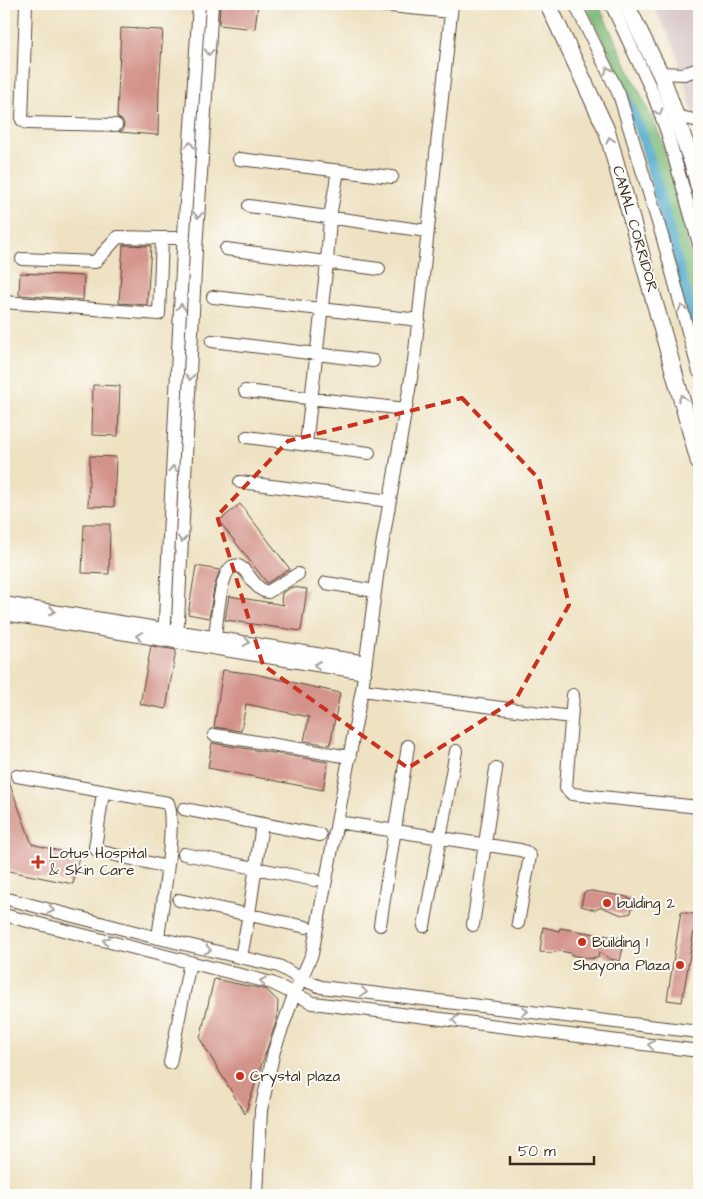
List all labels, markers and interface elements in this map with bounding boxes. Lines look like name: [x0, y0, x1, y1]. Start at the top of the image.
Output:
one-way arrow: [203, 49, 214, 57]
one-way arrow: [604, 66, 615, 75]
one-way arrow: [653, 107, 663, 116]
one-way arrow: [606, 136, 616, 145]
one-way arrow: [184, 140, 195, 148]
street label: CANAL CORRIDOR: [607, 163, 663, 295]
one-way arrow: [193, 211, 204, 219]
one-way arrow: [175, 303, 186, 311]
one-way arrow: [677, 304, 688, 313]
one-way arrow: [185, 373, 196, 381]
one-way arrow: [677, 394, 687, 402]
one-way arrow: [168, 465, 178, 473]
one-way arrow: [177, 535, 188, 543]
one-way arrow: [48, 605, 56, 616]
one-way arrow: [135, 632, 143, 642]
one-way arrow: [243, 637, 251, 647]
one-way arrow: [312, 661, 321, 671]
place label: Lotus Hospital & Skin Care: [49, 843, 147, 881]
marker: Lotus Hospital & Skin Care: [31, 855, 45, 869]
place label: bulding 2: [617, 893, 676, 915]
marker: bulding 2: [601, 897, 613, 909]
one-way arrow: [46, 904, 55, 915]
place label: Building 1: [592, 932, 648, 954]
one-way arrow: [101, 936, 110, 947]
marker: Building 1: [576, 936, 588, 948]
one-way arrow: [204, 944, 213, 955]
place label: Shayona Plaza: [573, 955, 670, 977]
marker: Shayona Plaza: [674, 959, 686, 971]
one-way arrow: [259, 976, 268, 987]
one-way arrow: [360, 986, 368, 997]
one-way arrow: [521, 1005, 529, 1016]
one-way arrow: [451, 1015, 459, 1026]
one-way arrow: [647, 1040, 655, 1051]
place label: Crystal plaza: [250, 1066, 340, 1088]
marker: Crystal plaza: [234, 1070, 246, 1082]
scale bar: [510, 1134, 594, 1166]
text: 50 m: [518, 1141, 556, 1162]

